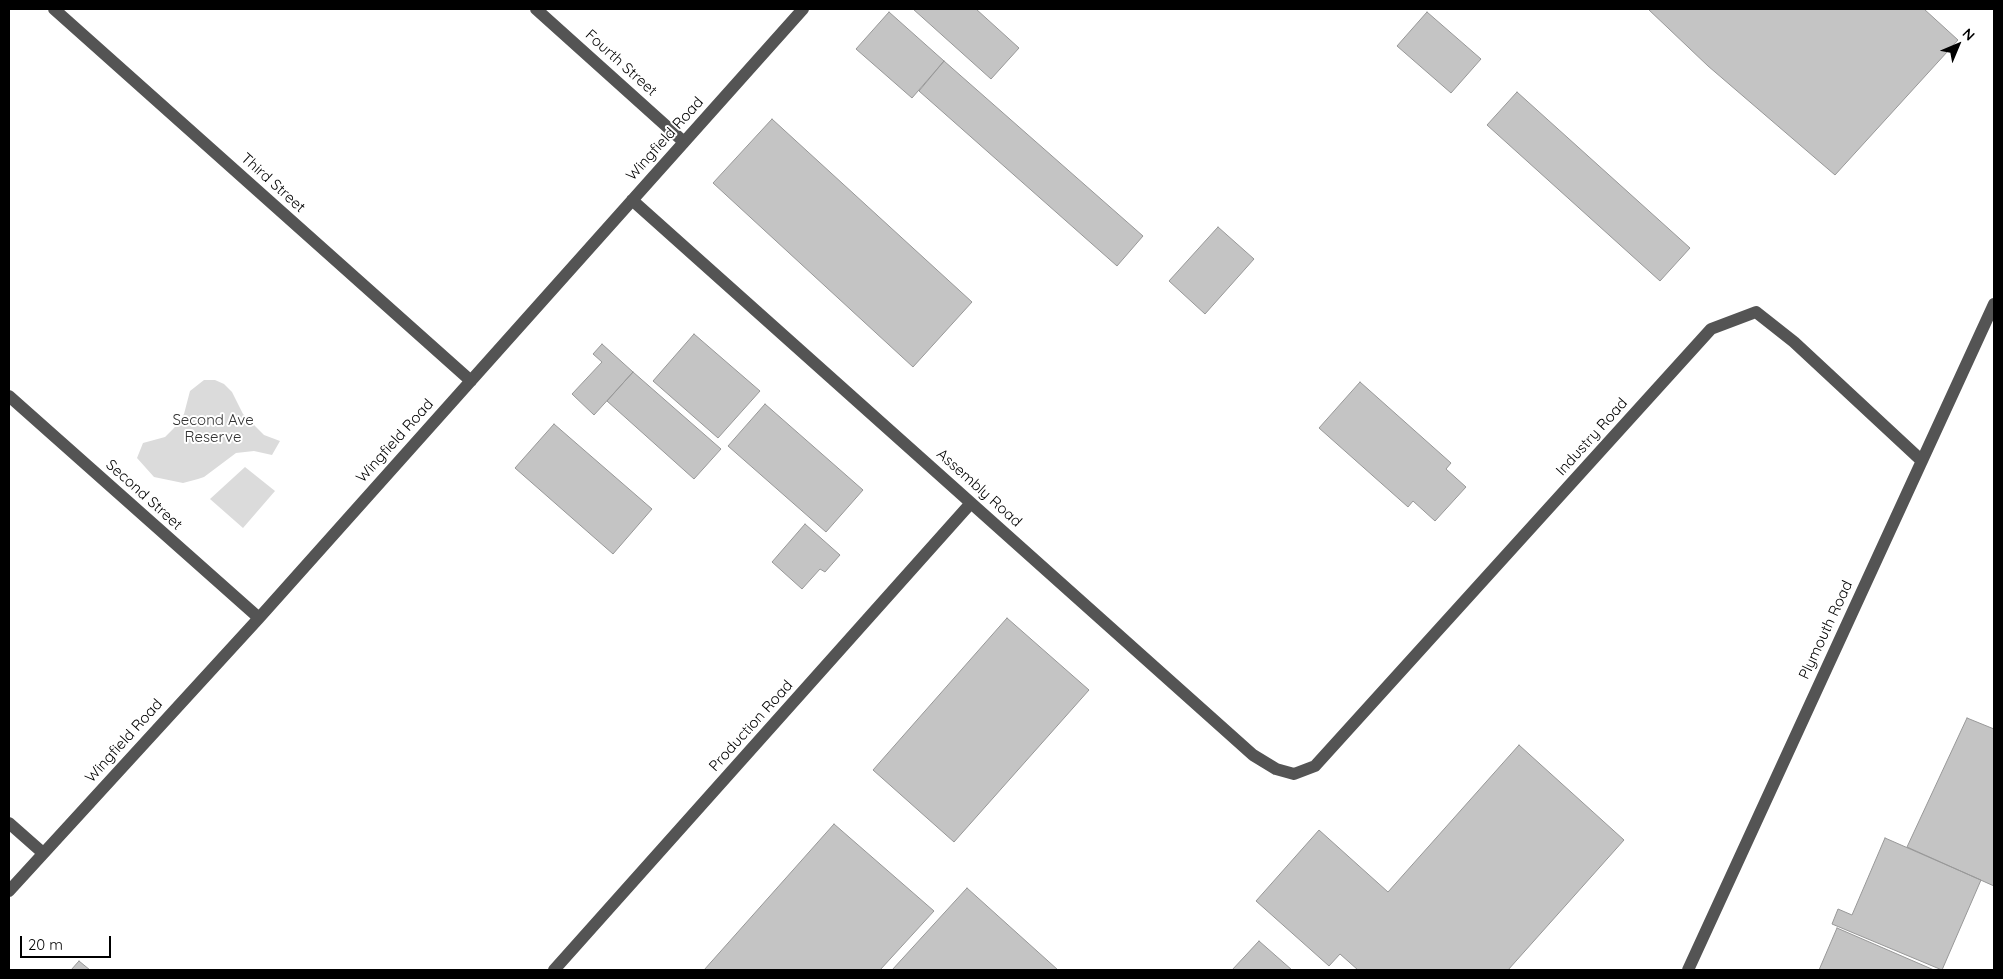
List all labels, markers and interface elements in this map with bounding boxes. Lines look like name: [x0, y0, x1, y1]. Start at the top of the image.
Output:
north arrow: [1933, 20, 1983, 70]
text: N: [1959, 24, 1979, 44]
street label: Fourth Street: [581, 26, 661, 100]
street label: Wingfield Road: [623, 93, 707, 185]
street label: Third Street: [237, 149, 309, 217]
street label: Wingfield Road: [353, 395, 437, 487]
street label: Industry Road: [1553, 395, 1631, 479]
park label: Second Ave Reserve: [172, 411, 254, 446]
street label: Assembly Road: [933, 445, 1025, 531]
street label: Second Street: [102, 456, 186, 534]
street label: Plymouth Road: [1795, 578, 1857, 682]
street label: Production Road: [705, 677, 797, 775]
street label: Wingfield Road: [82, 695, 166, 787]
scale bar: [22, 926, 114, 958]
text: 20 m: [28, 935, 63, 954]

